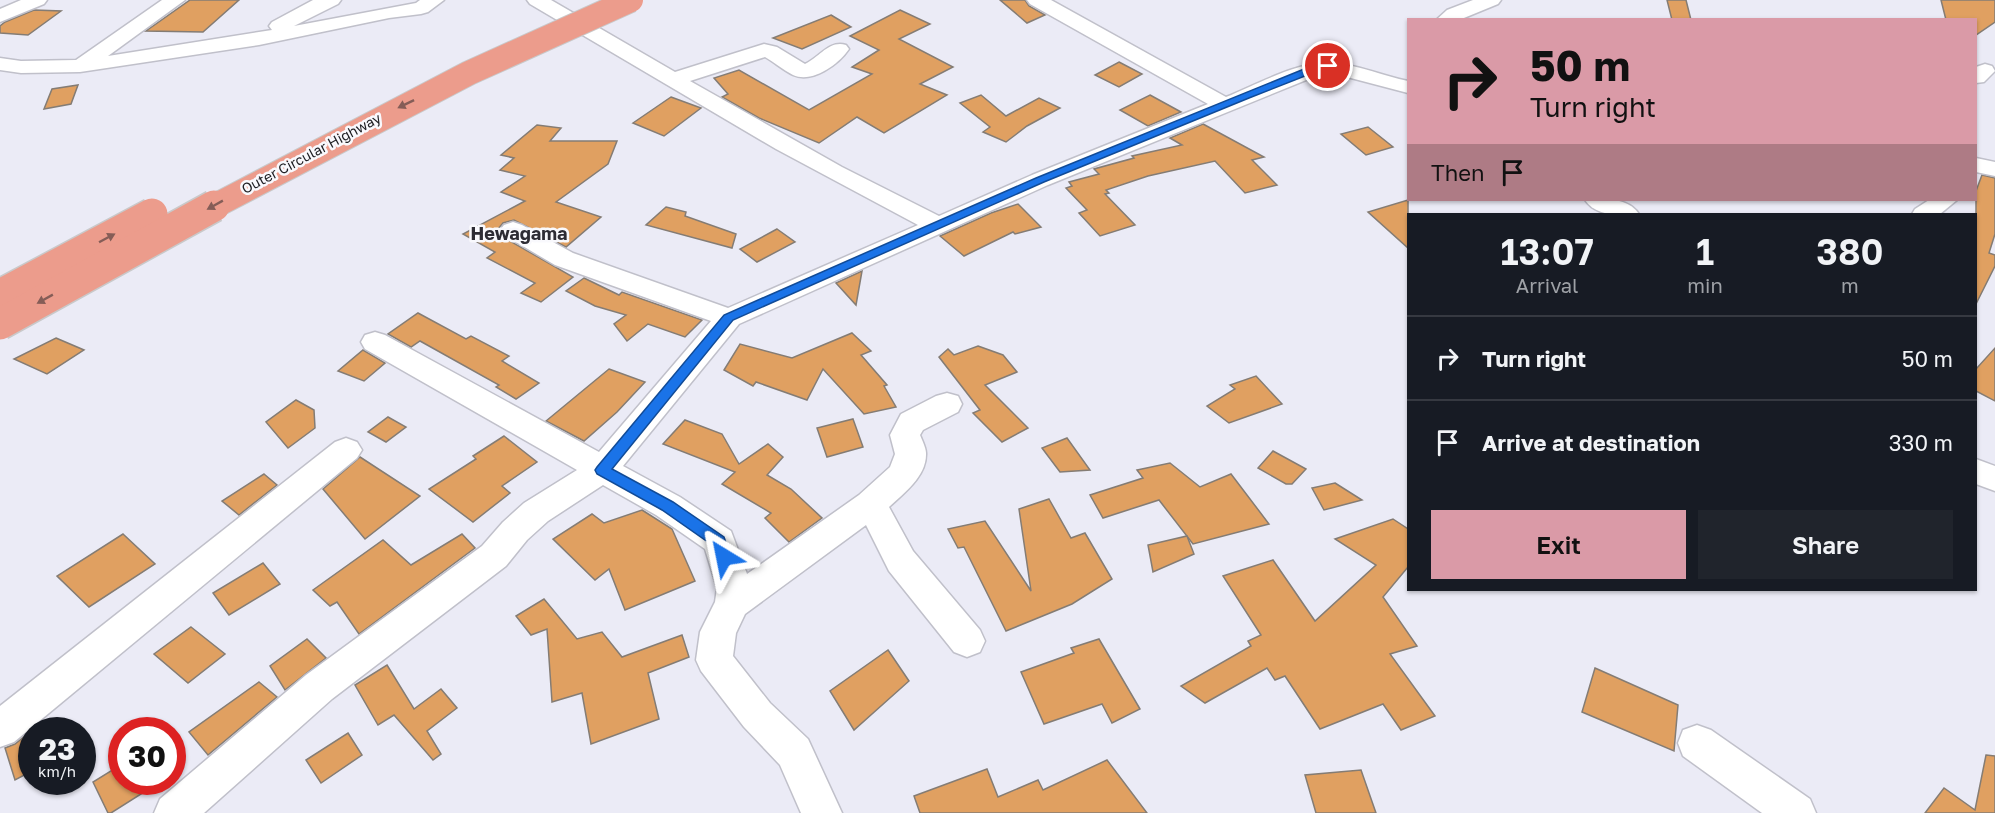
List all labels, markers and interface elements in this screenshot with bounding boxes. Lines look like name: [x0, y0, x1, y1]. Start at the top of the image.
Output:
pin: [1302, 40, 1353, 91]
text: 50 m: [1530, 40, 1630, 90]
icon: right: [1431, 42, 1509, 120]
icon: arrive: [1311, 49, 1344, 82]
text: Turn right: [1530, 91, 1656, 123]
one-way arrow: [398, 99, 415, 108]
street label: Outer Circular Highway: [238, 109, 384, 197]
icon: arrive: [1496, 156, 1529, 189]
text: Then: [1431, 159, 1484, 186]
one-way arrow: [207, 200, 224, 210]
district label: Hewagama: [471, 222, 567, 244]
text: 13:07: [1500, 230, 1594, 273]
text: 1: [1696, 230, 1714, 273]
text: 380: [1816, 230, 1884, 273]
one-way arrow: [99, 233, 116, 243]
text: Arrival: [1516, 273, 1579, 297]
text: min: [1687, 273, 1723, 297]
text: m: [1841, 273, 1859, 297]
one-way arrow: [36, 294, 53, 304]
icon: right: [1431, 342, 1464, 375]
text: Turn right: [1482, 345, 1586, 372]
text: 50 m: [1902, 345, 1953, 372]
icon: arrive: [1431, 426, 1464, 459]
text: Arrive at destination: [1482, 429, 1700, 456]
text: 330 m: [1889, 429, 1953, 456]
button: Exit: [1431, 510, 1686, 579]
button: Share: [1698, 510, 1953, 579]
position arrow: [692, 525, 756, 589]
speed limit sign: 30: [108, 717, 186, 795]
text: 23: [39, 731, 75, 767]
text: km/h: [38, 762, 76, 780]

